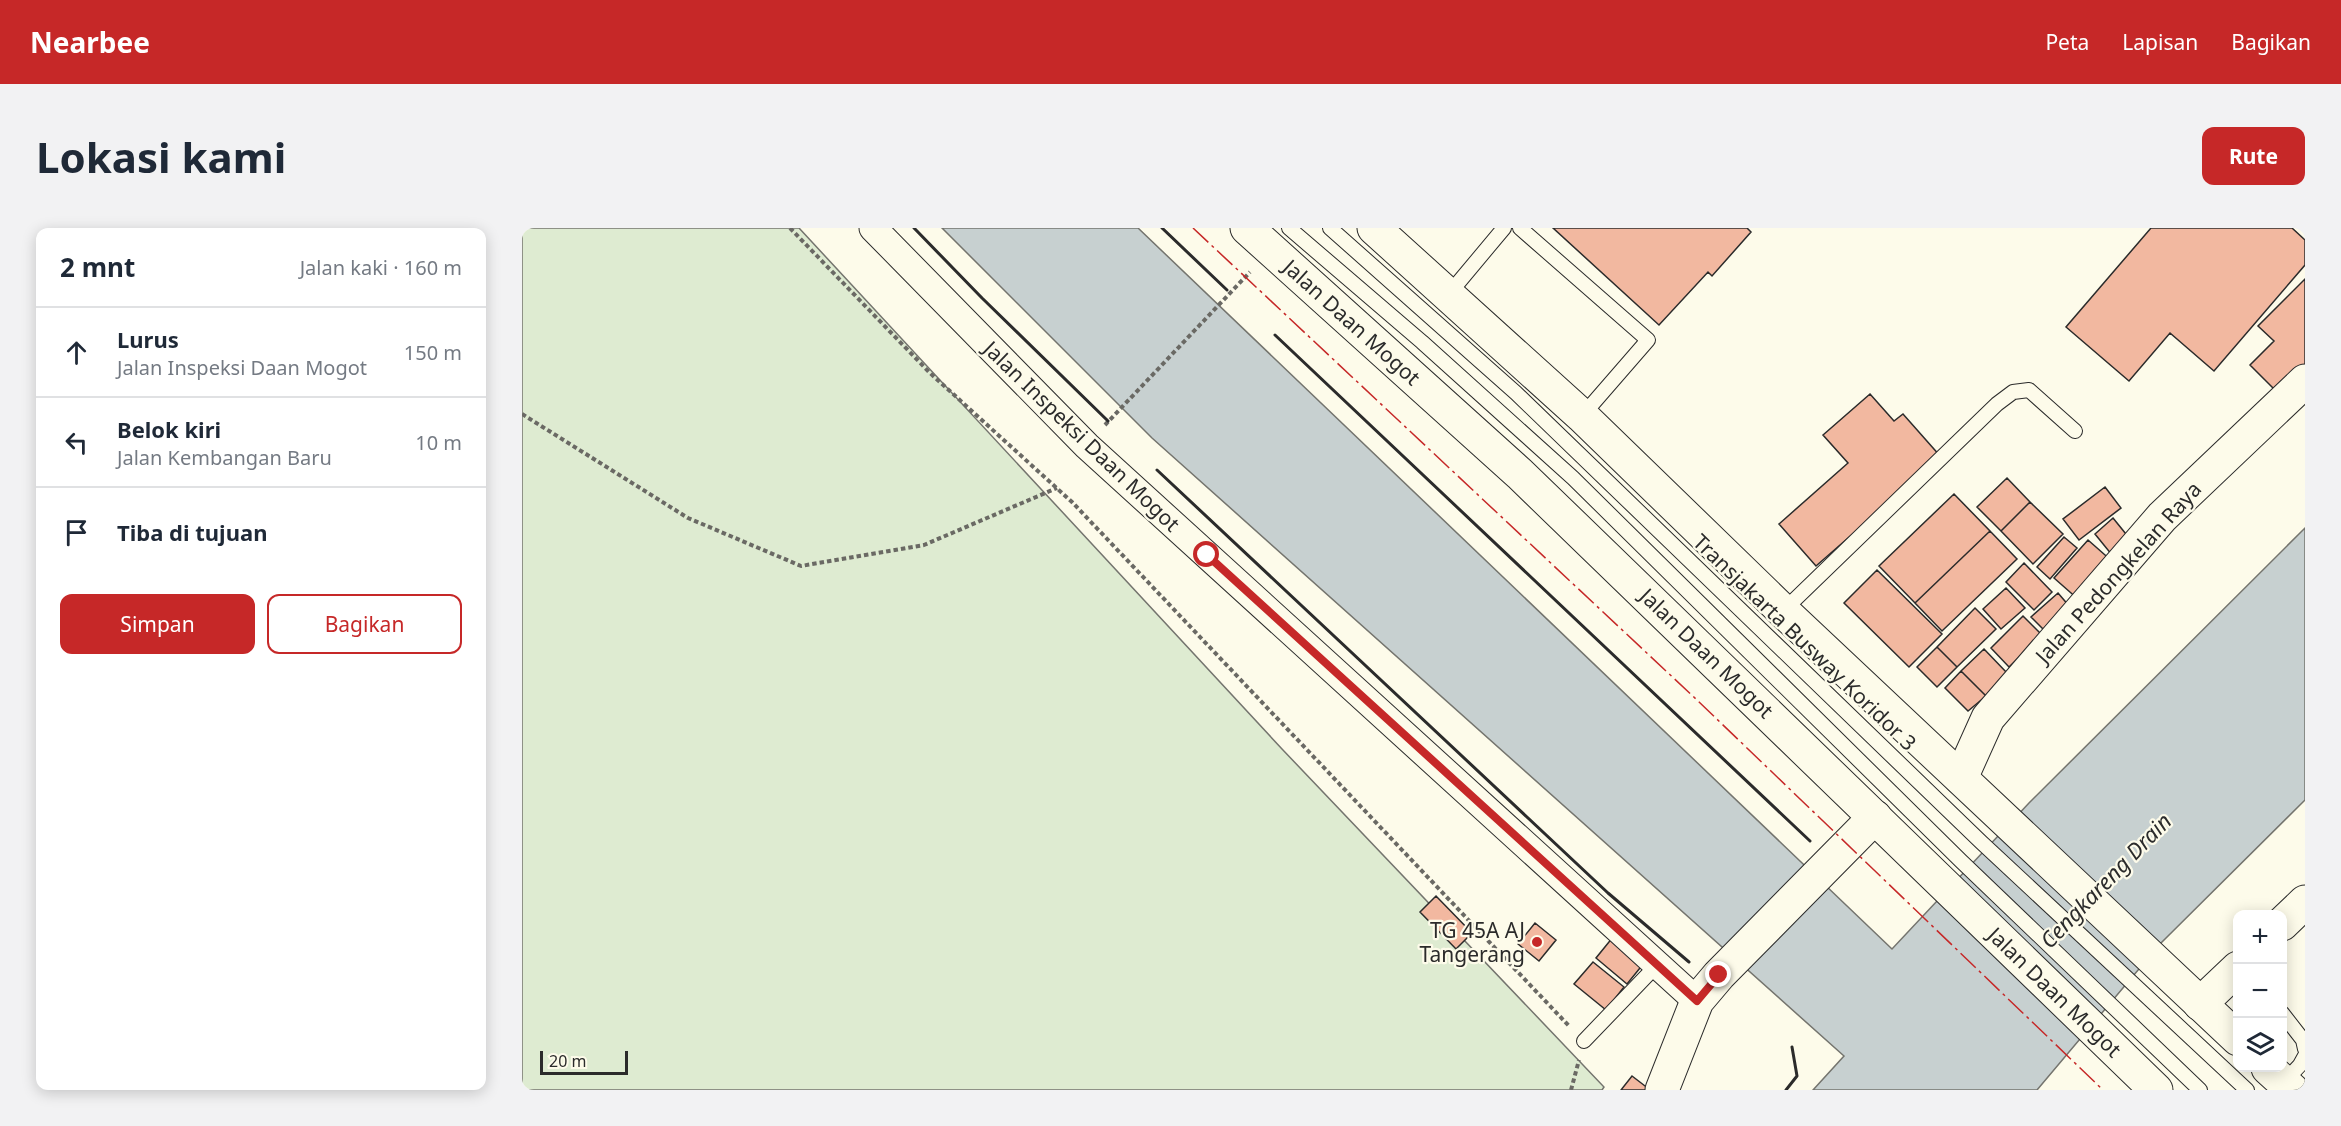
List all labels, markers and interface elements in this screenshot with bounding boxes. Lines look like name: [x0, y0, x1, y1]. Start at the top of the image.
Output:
text: Nearbee: [30, 23, 150, 61]
text: Peta: [2045, 28, 2089, 56]
text: Lapisan: [2122, 28, 2198, 56]
text: Bagikan: [2231, 28, 2311, 56]
button: Rute: [2202, 127, 2305, 185]
text: Lokasi kami: [36, 128, 286, 185]
text: 2 mnt: [60, 249, 135, 285]
street label: Jalan Daan Mogot: [1276, 252, 1427, 391]
text: Jalan kaki · 160 m: [300, 254, 462, 281]
text: Lurus: [117, 324, 179, 354]
street label: Jalan Inspeksi Daan Mogot: [976, 333, 1186, 538]
icon: ahead: [60, 336, 93, 369]
text: 150 m: [404, 339, 462, 366]
text: Jalan Inspeksi Daan Mogot: [117, 354, 367, 381]
text: Belok kiri: [117, 414, 221, 444]
icon: left: [60, 426, 93, 459]
text: 10 m: [415, 429, 462, 456]
text: Jalan Kembangan Baru: [117, 444, 332, 471]
street label: Jalan Pedongkelan Raya: [2028, 475, 2207, 670]
icon: arrive: [60, 516, 93, 549]
text: Tiba di tujuan: [117, 517, 267, 547]
street label: Transjakarta Busway Koridor 3: [1687, 528, 1923, 756]
route start: [1193, 541, 1219, 567]
street label: Jalan Daan Mogot: [1633, 581, 1780, 724]
button: Simpan: [60, 594, 255, 654]
button: Bagikan: [267, 594, 462, 654]
water label: Cengkareng Drain: [2033, 806, 2177, 954]
map controls: [2233, 910, 2287, 1072]
button: +: [2233, 910, 2287, 964]
place label: TG 45A AJ Tangerang: [1420, 916, 1525, 968]
street label: Jalan Daan Mogot: [1981, 920, 2128, 1063]
marker: TG 45A AJ Tangerang: [1530, 935, 1544, 949]
route end: [1705, 961, 1731, 987]
button: −: [2233, 964, 2287, 1018]
button: layers: [2233, 1018, 2287, 1072]
scale bar: [540, 1048, 628, 1076]
text: 20 m: [549, 1050, 586, 1072]

